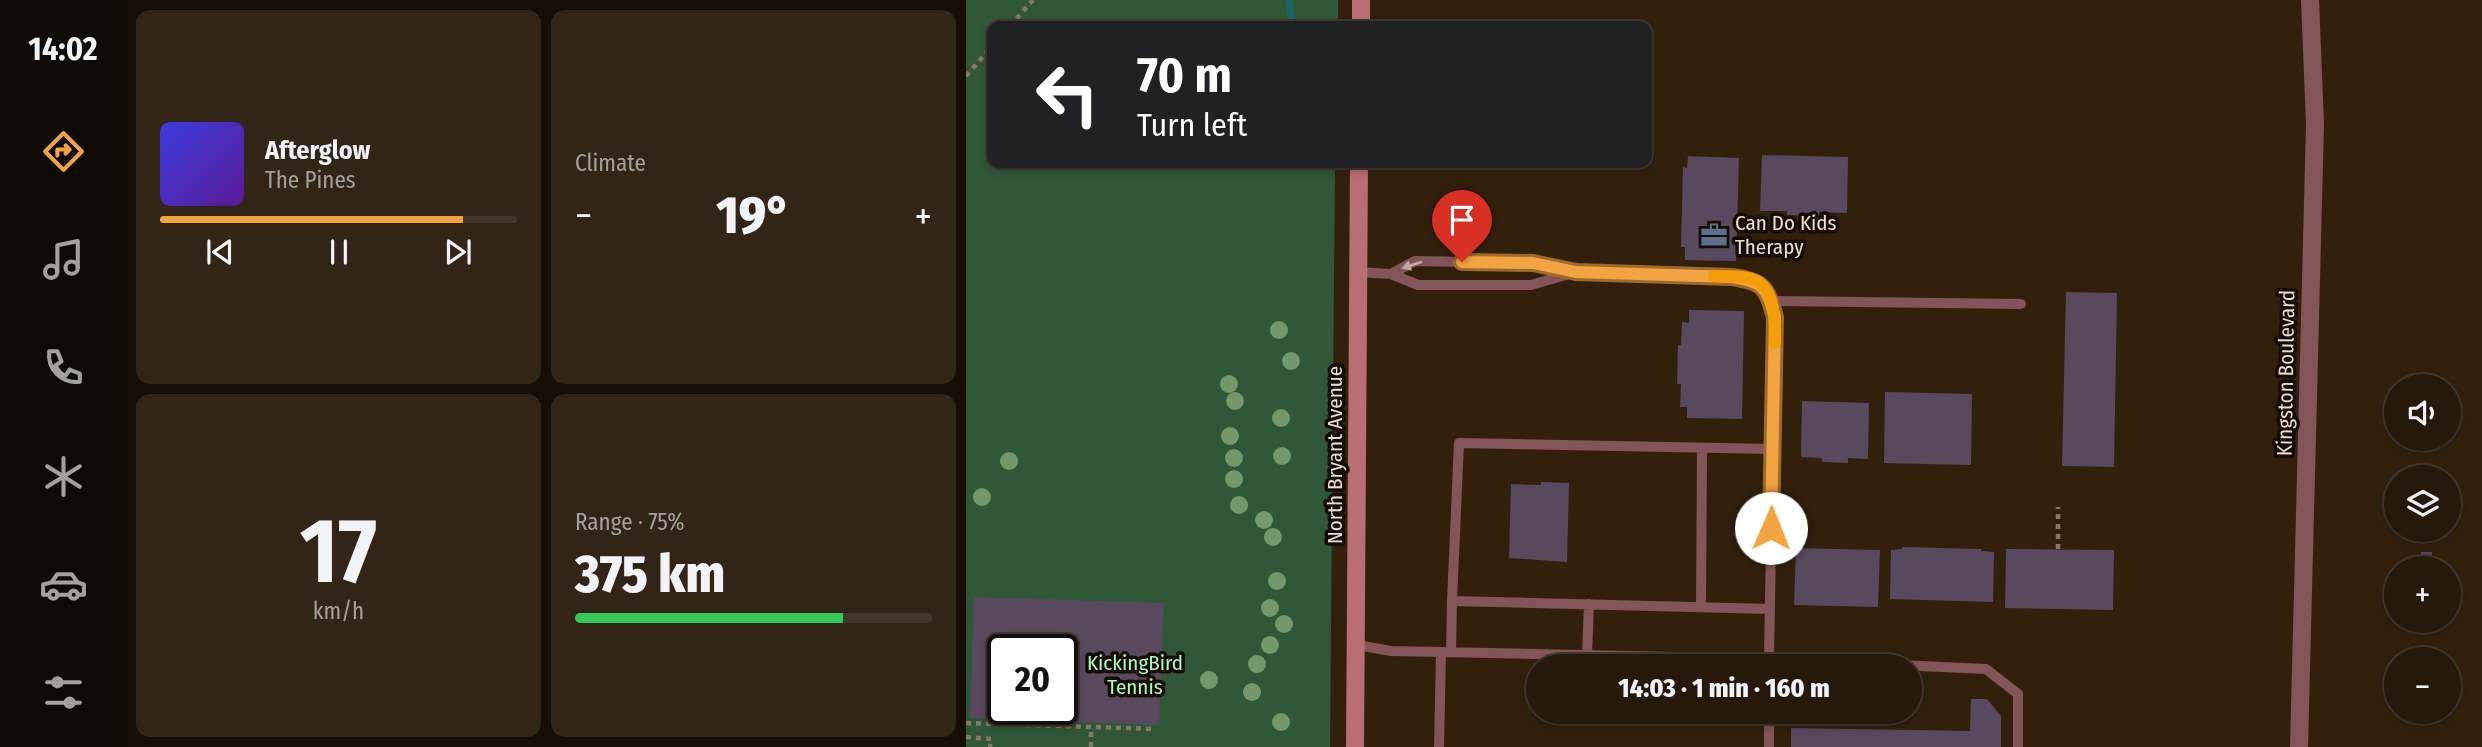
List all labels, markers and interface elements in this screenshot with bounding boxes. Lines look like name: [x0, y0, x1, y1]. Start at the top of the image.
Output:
text: 14:02: [28, 30, 98, 68]
text: 70 m: [1137, 46, 1232, 105]
icon: left: [1022, 49, 1113, 140]
text: Turn left: [1137, 106, 1247, 144]
icon: directions: [39, 127, 88, 176]
text: Afterglow: [265, 135, 370, 166]
text: Climate: [575, 149, 646, 177]
text: The Pines: [265, 166, 356, 194]
text: 19°: [716, 184, 791, 247]
pin: [1432, 190, 1492, 262]
text: −: [575, 193, 592, 239]
text: +: [915, 193, 932, 239]
icon: arrive: [1443, 201, 1481, 239]
place label: Can Do Kids Therapy: [1735, 210, 1837, 260]
office icon: Can Do Kids Therapy: [1699, 220, 1729, 250]
icon: previous: [201, 233, 239, 271]
icon: pause: [320, 233, 358, 271]
icon: next: [439, 233, 477, 271]
icon: music: [39, 235, 88, 284]
one-way arrow: [1401, 260, 1422, 271]
street label: Kingston Boulevard: [2272, 290, 2300, 456]
icon: phone: [39, 343, 88, 392]
street label: North Bryant Avenue: [1322, 366, 1348, 544]
map controls: [2384, 374, 2461, 724]
button: sound: [2384, 374, 2461, 451]
icon: climate: [39, 452, 88, 501]
button: layers: [2384, 465, 2461, 542]
position arrow: [1734, 491, 1808, 565]
text: 17: [300, 497, 377, 606]
text: Range · 75%: [575, 508, 684, 536]
text: 375 km: [575, 543, 725, 606]
button: +: [2384, 556, 2461, 633]
icon: car: [39, 560, 88, 609]
text: km/h: [313, 597, 364, 625]
speed limit sign: 20: [987, 634, 1078, 725]
button: −: [2384, 647, 2461, 724]
park label: KickingBird Tennis: [1087, 650, 1183, 700]
icon: filters: [39, 668, 88, 717]
text: 14:03 · 1 min · 160 m: [1618, 673, 1830, 704]

